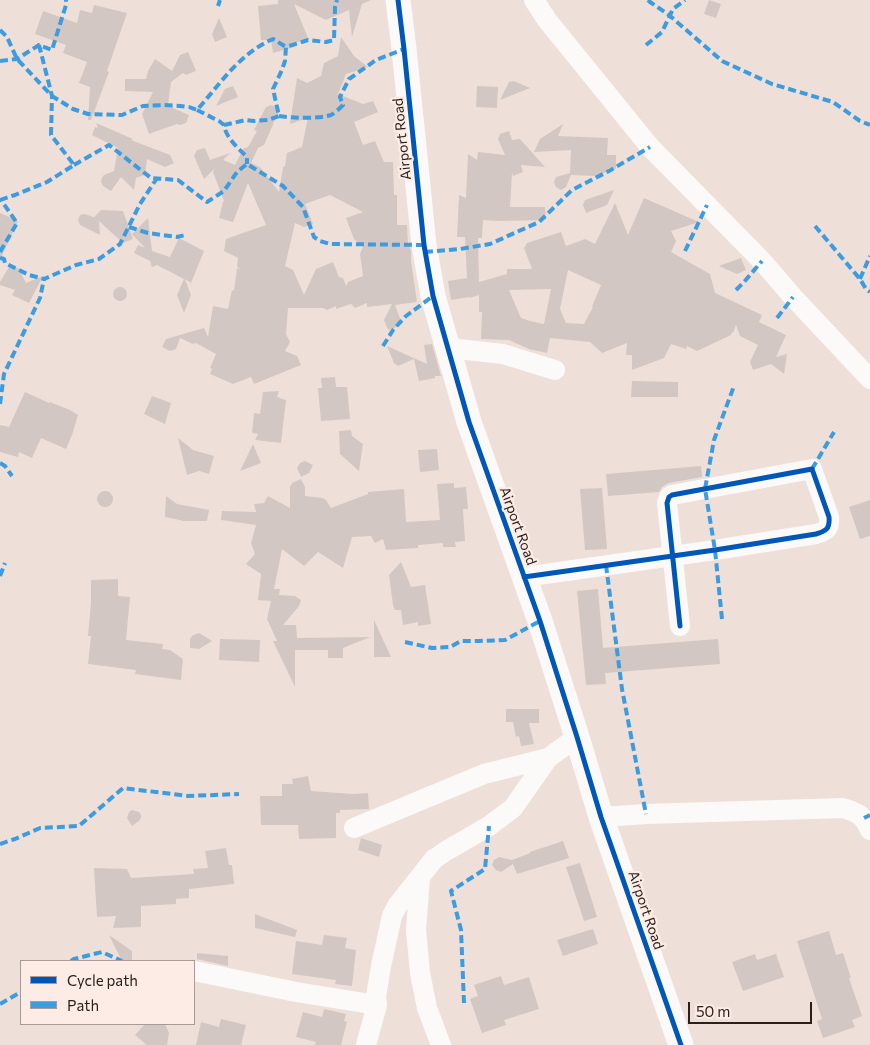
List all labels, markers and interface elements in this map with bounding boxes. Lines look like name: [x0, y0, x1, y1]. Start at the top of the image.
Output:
street label: Airport Road: [389, 97, 415, 181]
street label: Airport Road: [496, 485, 540, 567]
street label: Airport Road: [625, 868, 667, 952]
legend: [20, 960, 195, 1025]
text: Cycle path: [67, 971, 138, 989]
scale bar: [690, 992, 814, 1024]
text: Path: [67, 996, 99, 1014]
text: 50 m: [696, 1002, 730, 1020]

